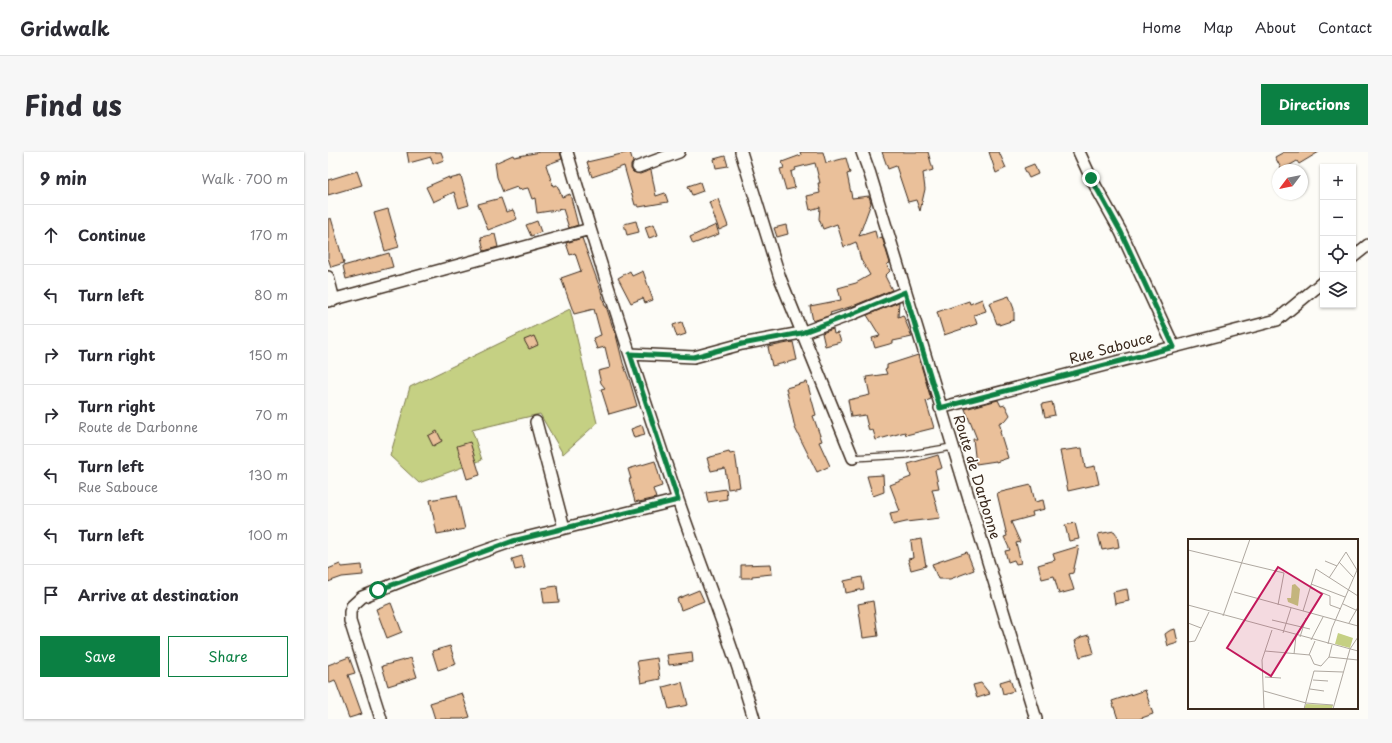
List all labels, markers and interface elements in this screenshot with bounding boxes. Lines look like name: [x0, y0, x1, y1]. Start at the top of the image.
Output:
text: Gridwalk: [20, 14, 110, 42]
text: Home: [1142, 17, 1181, 38]
text: Map: [1203, 17, 1233, 38]
text: About: [1255, 17, 1296, 38]
text: Contact: [1318, 17, 1372, 38]
text: Find us: [24, 83, 122, 126]
button: Directions: [1261, 84, 1368, 125]
north arrow: [1272, 164, 1308, 200]
map controls: [1320, 164, 1356, 308]
button: +: [1320, 164, 1356, 200]
text: 9 min: [40, 165, 87, 191]
text: Walk · 700 m: [201, 169, 288, 188]
route end: [1082, 169, 1100, 187]
button: −: [1320, 200, 1356, 236]
text: Continue: [78, 223, 146, 246]
icon: ahead: [40, 224, 62, 246]
text: 170 m: [250, 225, 288, 244]
button: locate: [1320, 236, 1356, 272]
button: layers: [1320, 272, 1356, 308]
text: Turn left: [78, 283, 144, 306]
icon: left: [40, 284, 62, 306]
text: 80 m: [254, 285, 288, 304]
street label: Rue Sabouce: [1067, 326, 1156, 369]
text: Turn right: [78, 343, 155, 366]
icon: right: [40, 344, 62, 366]
text: 150 m: [249, 345, 288, 364]
text: Turn right: [78, 394, 155, 417]
icon: right: [40, 404, 62, 426]
text: 70 m: [255, 405, 288, 424]
street label: Route de Darbonne: [949, 412, 1006, 542]
text: Route de Darbonne: [78, 417, 198, 436]
text: Turn left: [78, 454, 144, 477]
icon: left: [40, 464, 62, 486]
text: 130 m: [249, 465, 288, 484]
text: Rue Sabouce: [78, 477, 158, 496]
text: Turn left: [78, 523, 144, 546]
icon: left: [40, 524, 62, 546]
text: 100 m: [248, 525, 288, 544]
inset map: [1188, 539, 1358, 709]
route start: [369, 581, 387, 599]
text: Arrive at destination: [78, 583, 239, 606]
icon: arrive: [40, 584, 62, 606]
button: Save: [40, 636, 160, 677]
button: Share: [168, 636, 288, 677]

